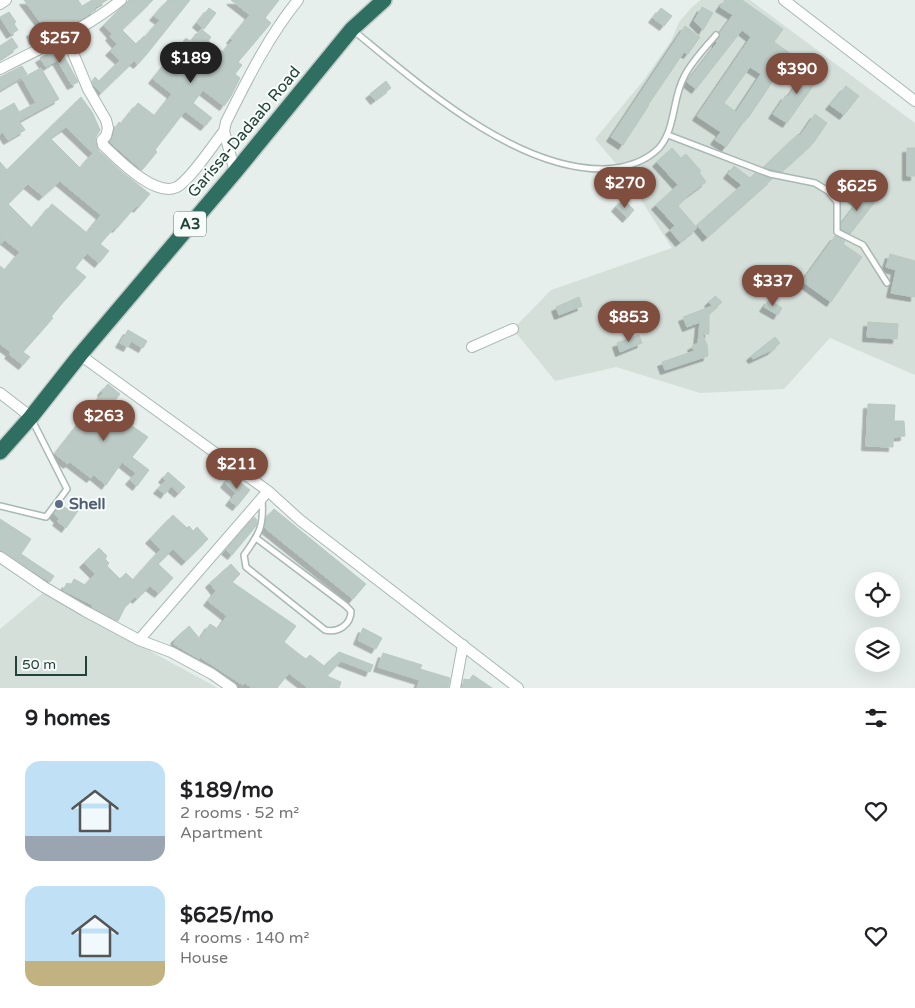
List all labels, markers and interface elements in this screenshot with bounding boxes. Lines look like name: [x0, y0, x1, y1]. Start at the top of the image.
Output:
pin: $257: [30, 22, 90, 64]
text: $257: [40, 28, 80, 48]
pin: $189: [161, 42, 221, 84]
text: $189: [171, 48, 211, 68]
pin: $390: [767, 52, 827, 95]
text: $390: [777, 59, 817, 79]
street label: Garissa-Dadaab Road: [183, 62, 305, 202]
pin: $270: [595, 166, 655, 209]
pin: $625: [827, 170, 887, 212]
text: $270: [605, 173, 645, 193]
text: $625: [837, 176, 877, 196]
road number: A3: [174, 212, 206, 236]
pin: $337: [743, 264, 803, 307]
text: $337: [753, 271, 793, 291]
pin: $853: [599, 300, 659, 343]
text: $853: [609, 307, 649, 327]
pin: $263: [74, 400, 134, 442]
text: $263: [84, 406, 124, 426]
pin: $211: [207, 448, 267, 490]
text: $211: [217, 454, 257, 474]
place label: Shell: [69, 494, 106, 514]
marker: Shell: [53, 498, 65, 510]
map controls: [855, 572, 900, 672]
button: locate: [855, 572, 900, 617]
button: layers: [855, 627, 900, 672]
scale bar: [15, 653, 88, 676]
text: 50 m: [22, 656, 56, 673]
icon: filters: [862, 704, 890, 732]
text: 9 homes: [25, 706, 110, 731]
text: $189/mo: [180, 778, 274, 803]
icon: home: [65, 781, 125, 841]
icon: heart: [862, 797, 890, 825]
text: 2 rooms · 52 m²: [180, 803, 299, 823]
text: Apartment: [180, 823, 263, 843]
text: $625/mo: [180, 903, 274, 928]
icon: home: [65, 906, 125, 966]
icon: heart: [862, 922, 890, 950]
text: 4 rooms · 140 m²: [180, 928, 309, 948]
text: House: [180, 948, 228, 968]

